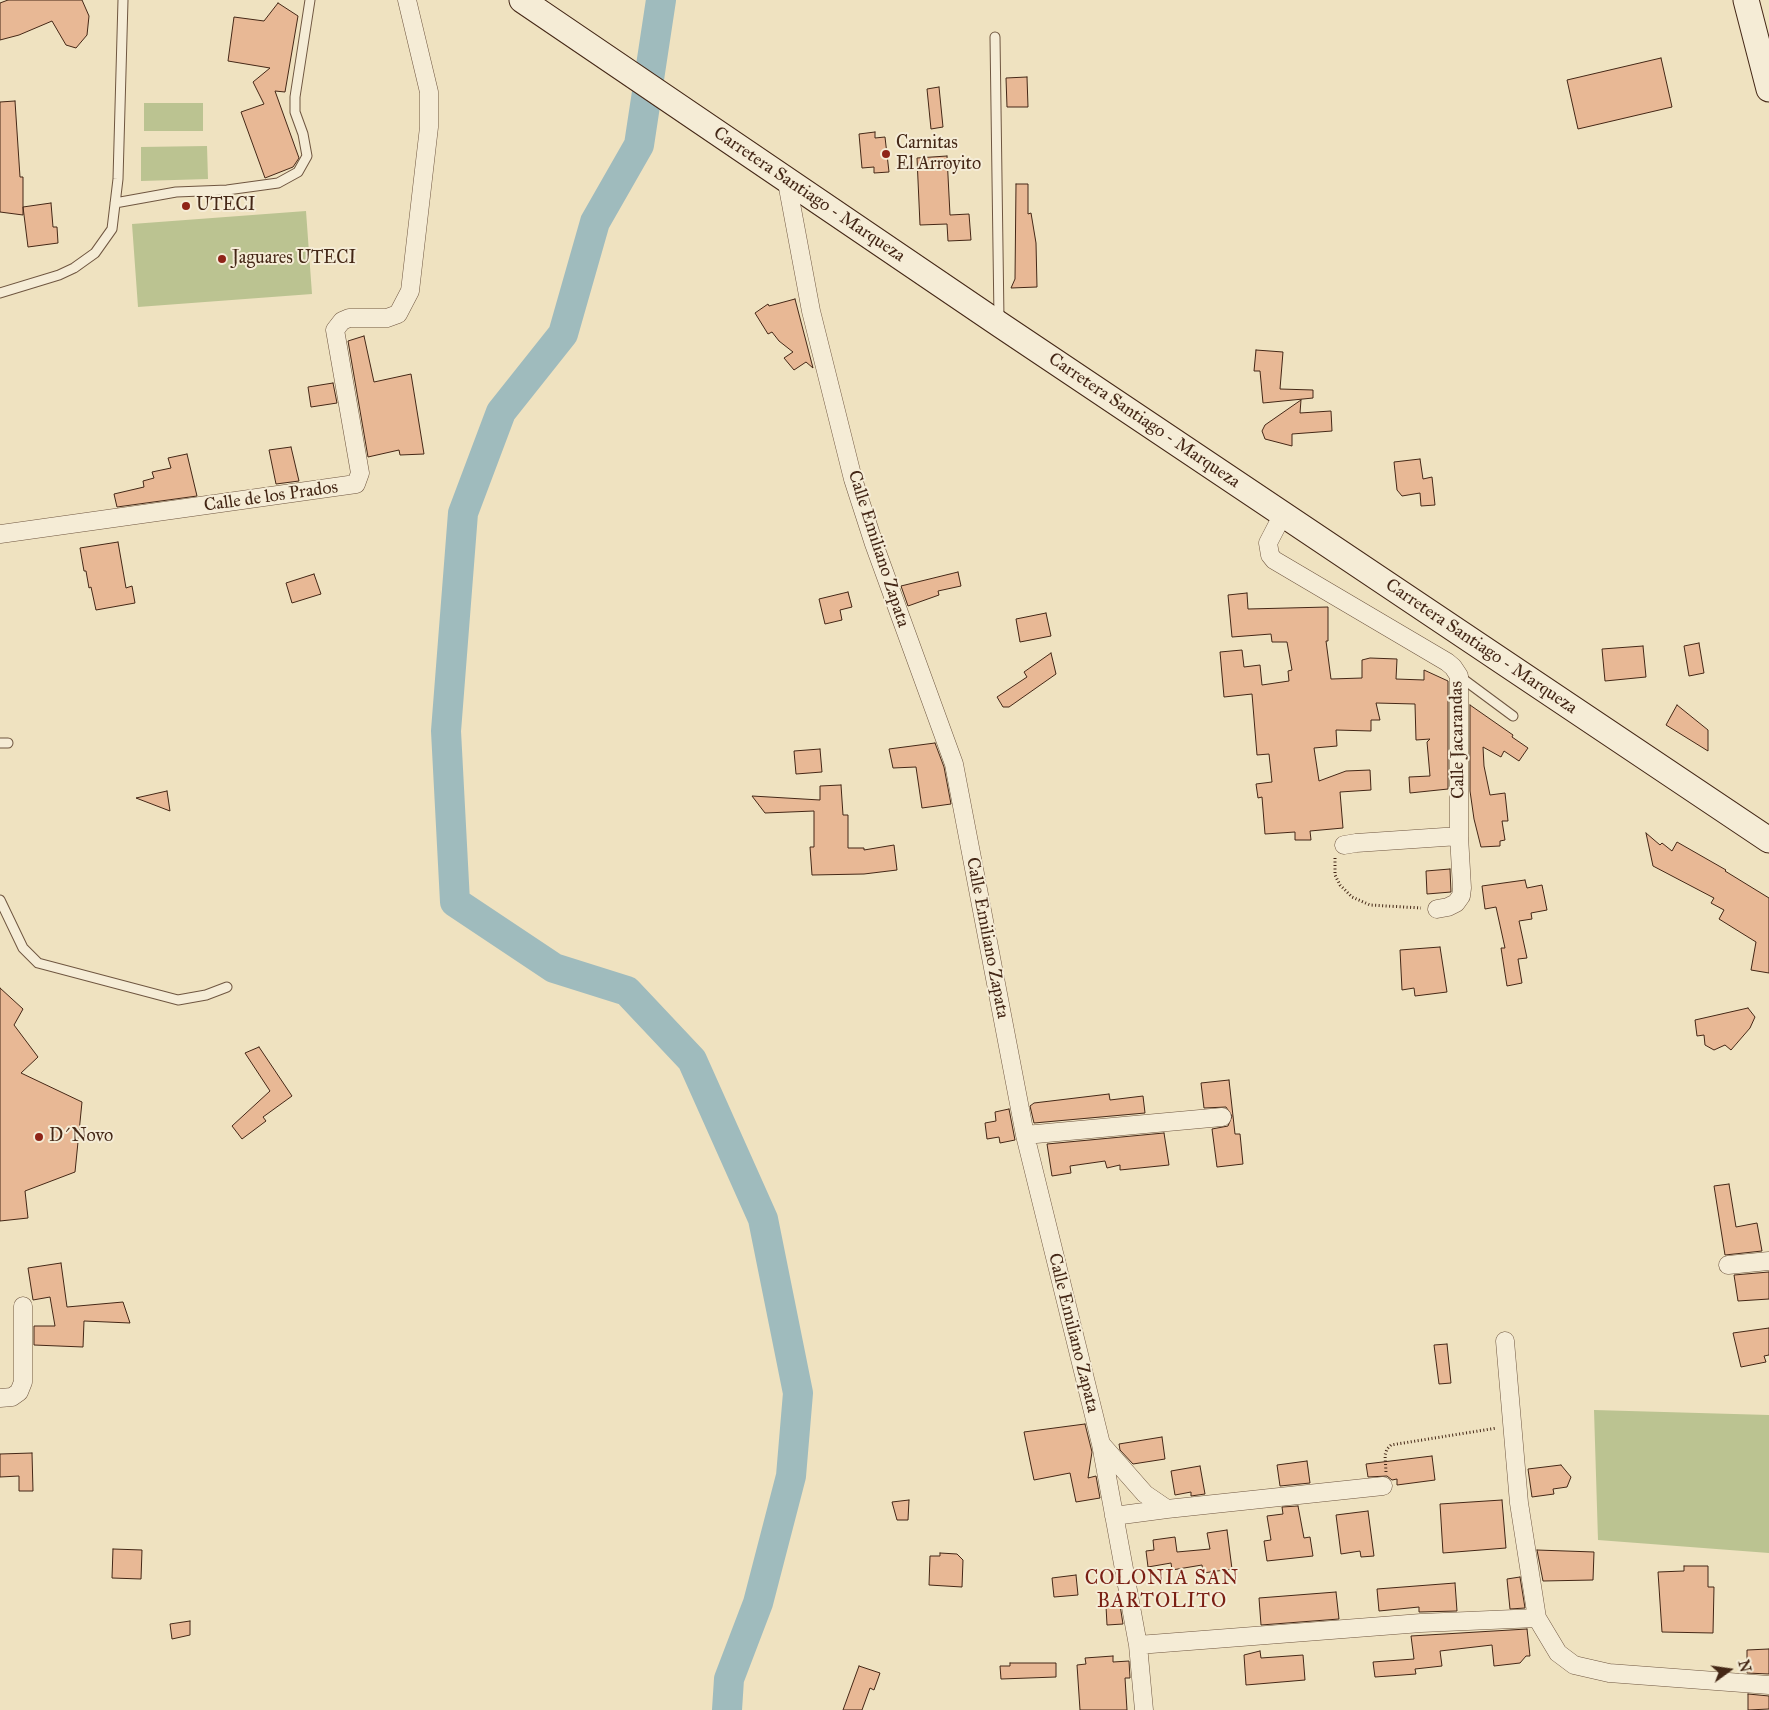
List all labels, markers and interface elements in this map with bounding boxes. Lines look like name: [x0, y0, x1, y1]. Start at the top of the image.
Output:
street label: Carretera Santiago - Marqueza: [709, 123, 909, 267]
place label: Carnitas El Arroyito: [896, 133, 981, 176]
marker: Carnitas El Arroyito: [880, 148, 892, 160]
place label: UTECI: [196, 195, 255, 217]
marker: UTECI: [180, 200, 192, 212]
place label: Jaguares UTECI: [232, 248, 356, 270]
marker: Jaguares UTECI: [216, 253, 228, 265]
street label: Carretera Santiago - Marqueza: [1044, 349, 1244, 493]
street label: Calle Emiliano Zapata: [842, 468, 914, 630]
street label: Calle de los Prados: [203, 477, 339, 517]
street label: Carretera Santiago - Marqueza: [1381, 575, 1581, 719]
street label: Calle Jacarandas: [1446, 681, 1470, 799]
street label: Calle Emiliano Zapata: [961, 856, 1013, 1020]
place label: D´Novo: [49, 1126, 113, 1148]
marker: D´Novo: [33, 1131, 45, 1143]
street label: Calle Emiliano Zapata: [1043, 1251, 1103, 1415]
district label: COLONIA SAN BARTOLITO: [1083, 1567, 1241, 1614]
north arrow: [1704, 1645, 1754, 1695]
text: N: [1734, 1658, 1754, 1674]

